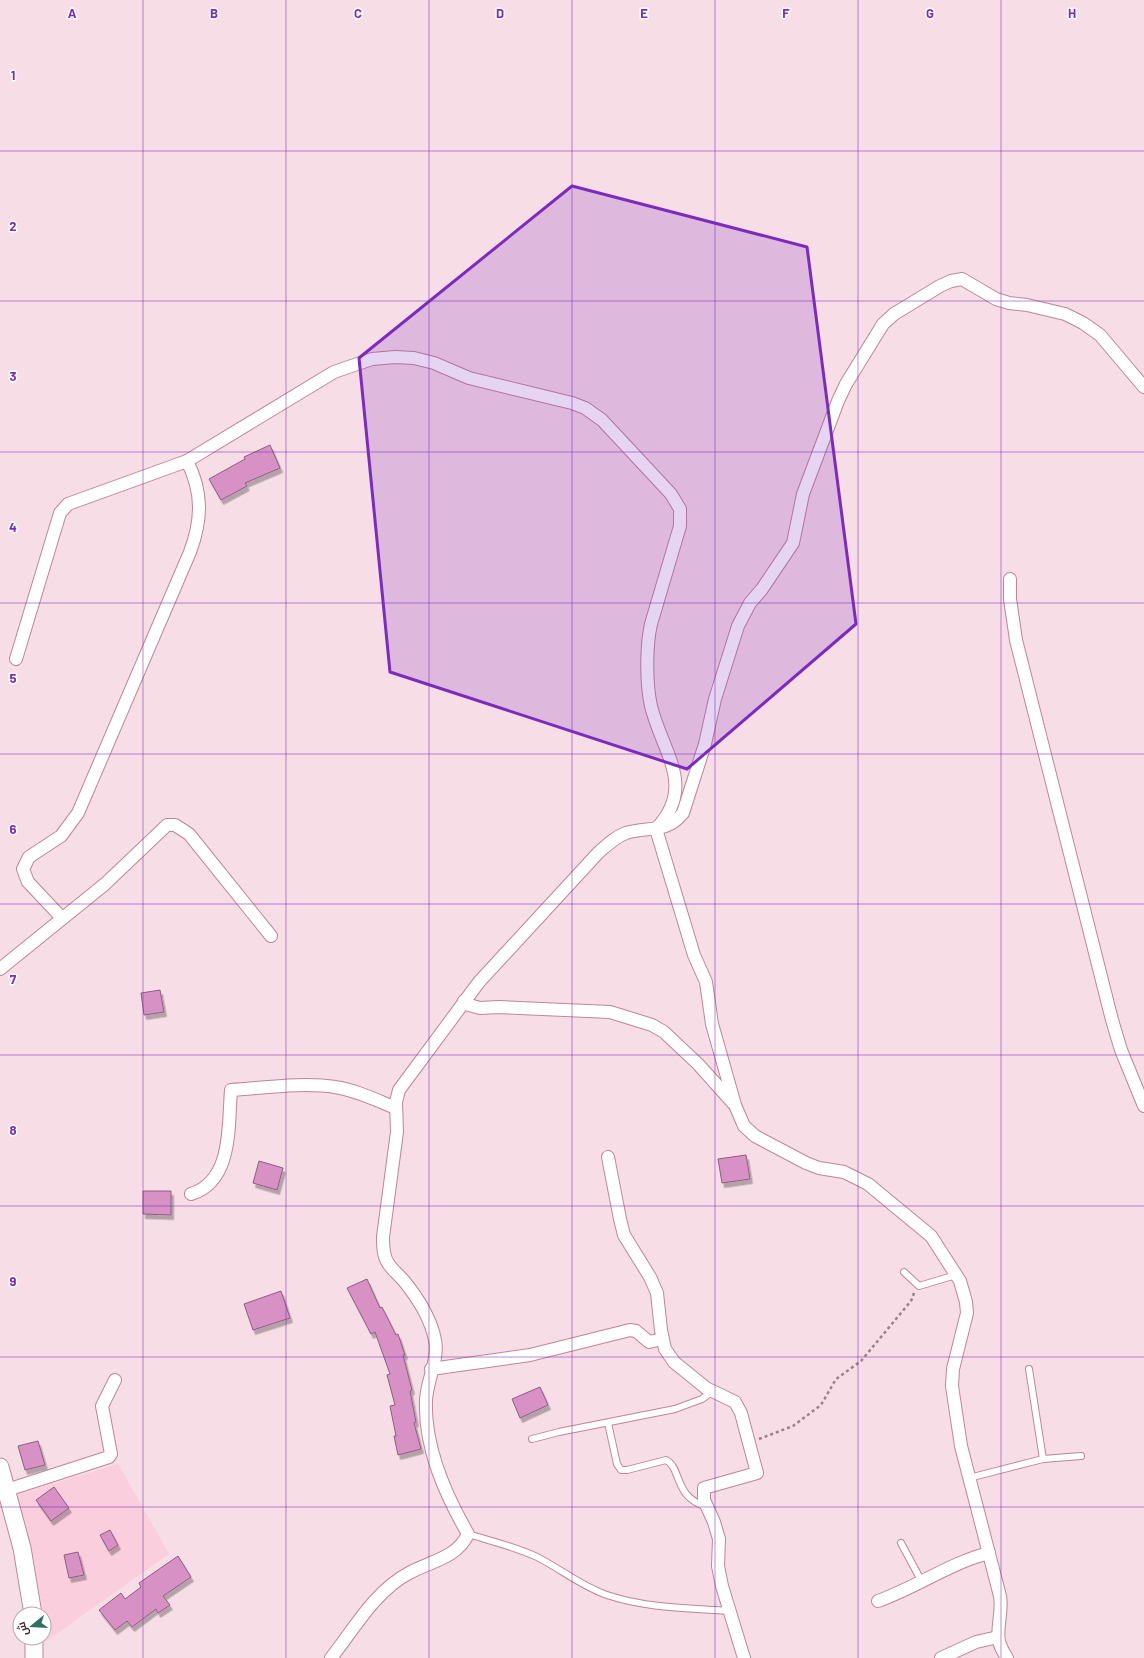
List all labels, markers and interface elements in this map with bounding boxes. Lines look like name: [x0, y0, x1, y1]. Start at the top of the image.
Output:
text: A: [68, 5, 77, 21]
text: B: [210, 5, 218, 21]
text: C: [354, 5, 362, 21]
text: D: [496, 5, 504, 21]
text: E: [640, 5, 648, 21]
text: F: [782, 5, 790, 21]
text: G: [926, 5, 934, 21]
text: H: [1068, 5, 1076, 21]
text: 1: [11, 67, 15, 83]
text: 2: [9, 218, 17, 234]
text: 3: [9, 368, 17, 384]
text: 4: [9, 519, 17, 535]
text: 5: [9, 670, 17, 686]
text: 6: [10, 821, 17, 837]
text: 7: [10, 971, 17, 987]
text: 8: [9, 1122, 17, 1138]
text: 9: [10, 1273, 17, 1289]
north arrow: [12, 1606, 52, 1646]
text: ش: [14, 1620, 31, 1638]

